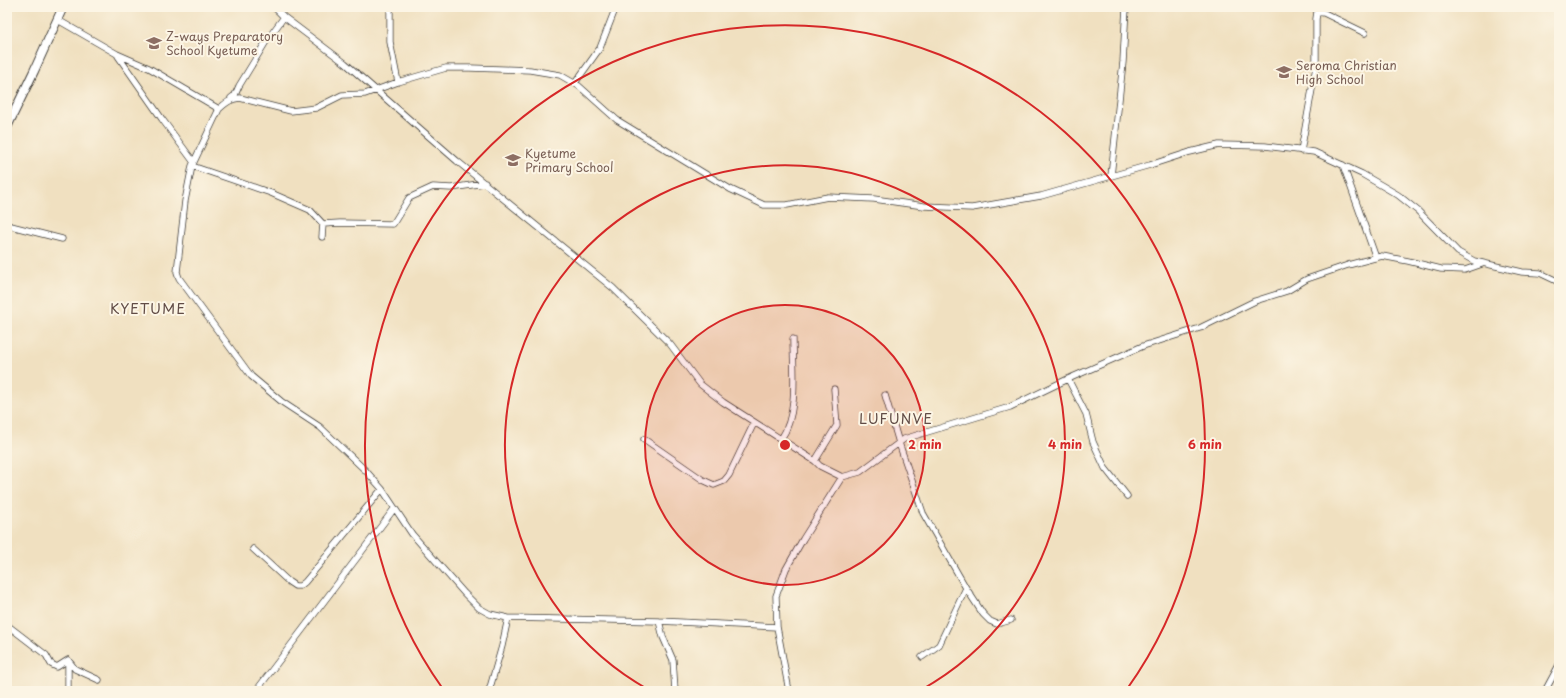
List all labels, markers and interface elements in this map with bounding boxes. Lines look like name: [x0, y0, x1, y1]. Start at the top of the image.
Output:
place label: Z-ways Preparatory School Kyetume: [166, 27, 283, 59]
school or university icon: Z-ways Preparatory School Kyetume: [145, 34, 163, 52]
place label: Seroma Christian High School: [1296, 56, 1397, 88]
school or university icon: Seroma Christian High School: [1275, 63, 1293, 81]
place label: Kyetume Primary School: [525, 144, 613, 176]
school or university icon: Kyetume Primary School: [504, 151, 522, 169]
district label: KYETUME: [110, 298, 186, 319]
district label: LUFUNVE: [859, 408, 933, 429]
text: 2 min: [908, 435, 942, 453]
text: 4 min: [1048, 435, 1082, 453]
text: 6 min: [1188, 435, 1222, 453]
centre of rings: [778, 438, 792, 452]

